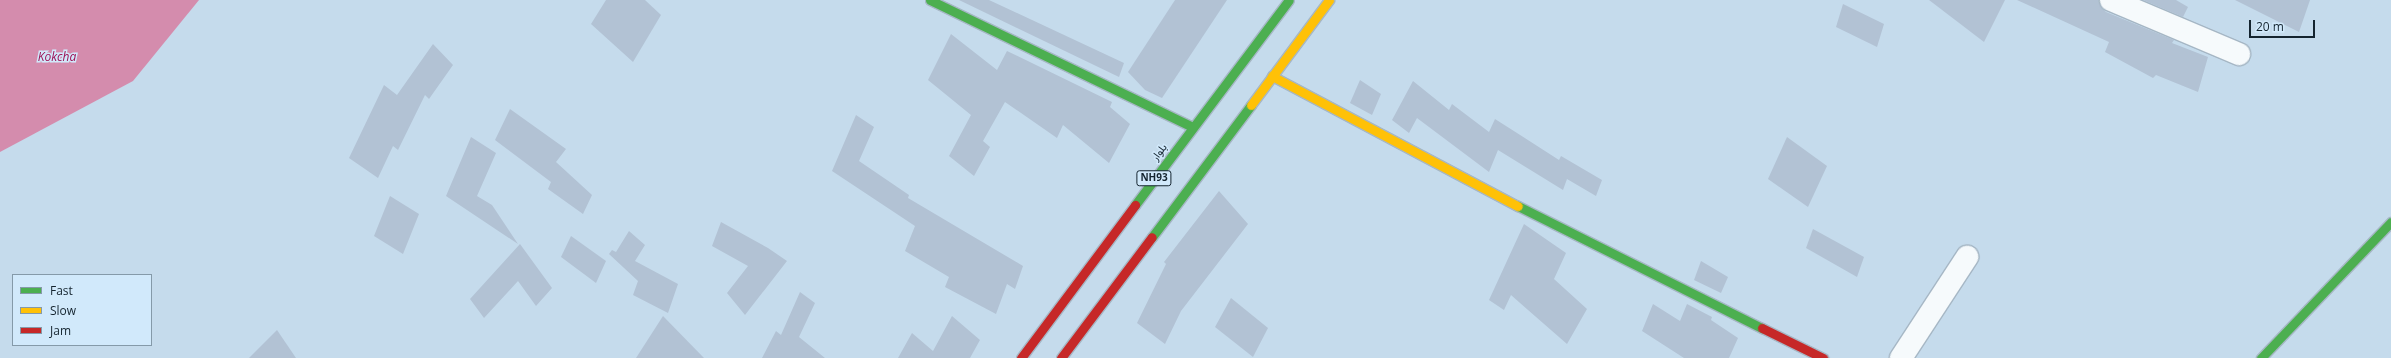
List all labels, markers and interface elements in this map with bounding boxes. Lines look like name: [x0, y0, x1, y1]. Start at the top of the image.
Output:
scale bar: [2251, 12, 2317, 38]
text: 20 m: [2256, 18, 2284, 35]
water label: Kokcha: [38, 50, 76, 64]
street label: بلوار: [1148, 141, 1170, 163]
road number: NH93: [1136, 170, 1172, 186]
legend: [12, 274, 152, 346]
text: Fast: [50, 282, 73, 299]
text: Slow: [50, 302, 76, 319]
text: Jam: [50, 322, 71, 339]

